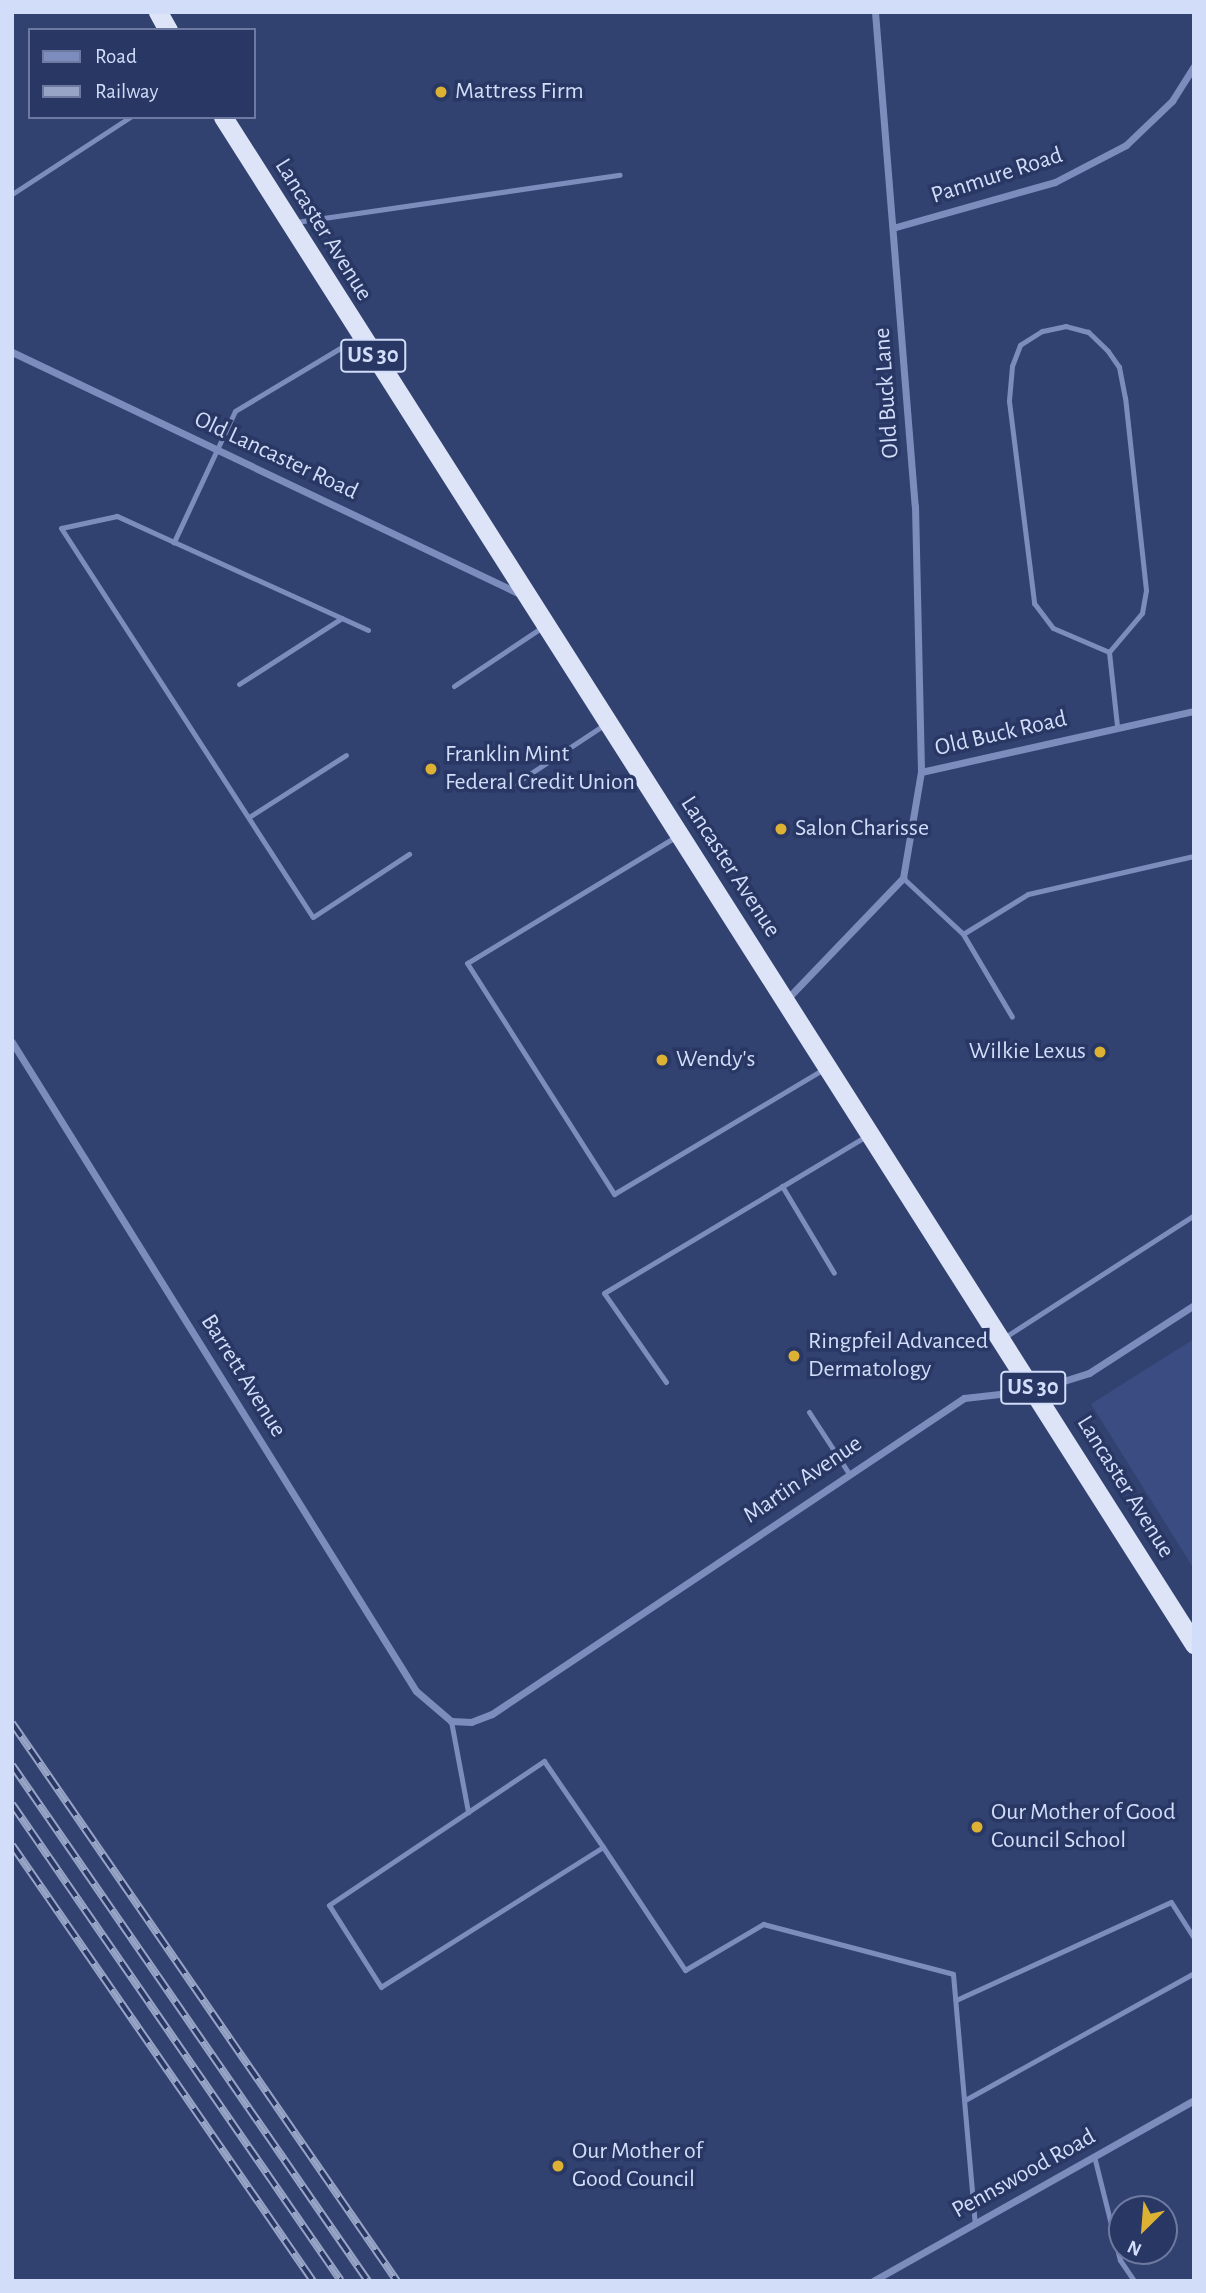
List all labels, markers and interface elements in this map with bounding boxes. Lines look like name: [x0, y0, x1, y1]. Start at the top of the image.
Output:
legend: [28, 28, 256, 119]
text: Road: [95, 46, 137, 67]
place label: Mattress Firm: [455, 78, 584, 106]
text: Railway: [95, 81, 158, 102]
marker: Mattress Firm: [433, 84, 449, 100]
street label: Panmure Road: [928, 141, 1066, 211]
street label: Lancaster Avenue: [268, 154, 378, 306]
street label: Old Buck Lane: [868, 327, 906, 459]
road number: US 30: [340, 336, 406, 376]
street label: Old Lancaster Road: [189, 405, 363, 507]
street label: Old Buck Road: [932, 705, 1070, 763]
place label: Franklin Mint Federal Credit Union: [445, 741, 635, 797]
marker: Franklin Mint Federal Credit Union: [423, 761, 439, 777]
street label: Lancaster Avenue: [674, 791, 786, 943]
place label: Salon Charisse: [795, 815, 929, 843]
marker: Salon Charisse: [773, 821, 789, 837]
place label: Wilkie Lexus: [969, 1038, 1086, 1066]
marker: Wilkie Lexus: [1092, 1044, 1108, 1060]
place label: Wendy's: [676, 1046, 755, 1074]
marker: Wendy's: [654, 1052, 670, 1068]
street label: Barrett Avenue: [194, 1309, 292, 1443]
place label: Ringpfeil Advanced Dermatology: [808, 1328, 988, 1384]
marker: Ringpfeil Advanced Dermatology: [786, 1348, 802, 1364]
road number: US 30: [1000, 1368, 1066, 1408]
street label: Lancaster Avenue: [1070, 1411, 1180, 1563]
street label: Martin Avenue: [738, 1430, 868, 1530]
place label: Our Mother of Good Council School: [991, 1799, 1176, 1855]
marker: Our Mother of Good Council School: [969, 1819, 985, 1835]
street label: Pennswood Road: [947, 2123, 1101, 2225]
place label: Our Mother of Good Council: [572, 2138, 703, 2194]
marker: Our Mother of Good Council: [550, 2158, 566, 2174]
north arrow: [1108, 2195, 1178, 2265]
text: N: [1125, 2236, 1145, 2259]

